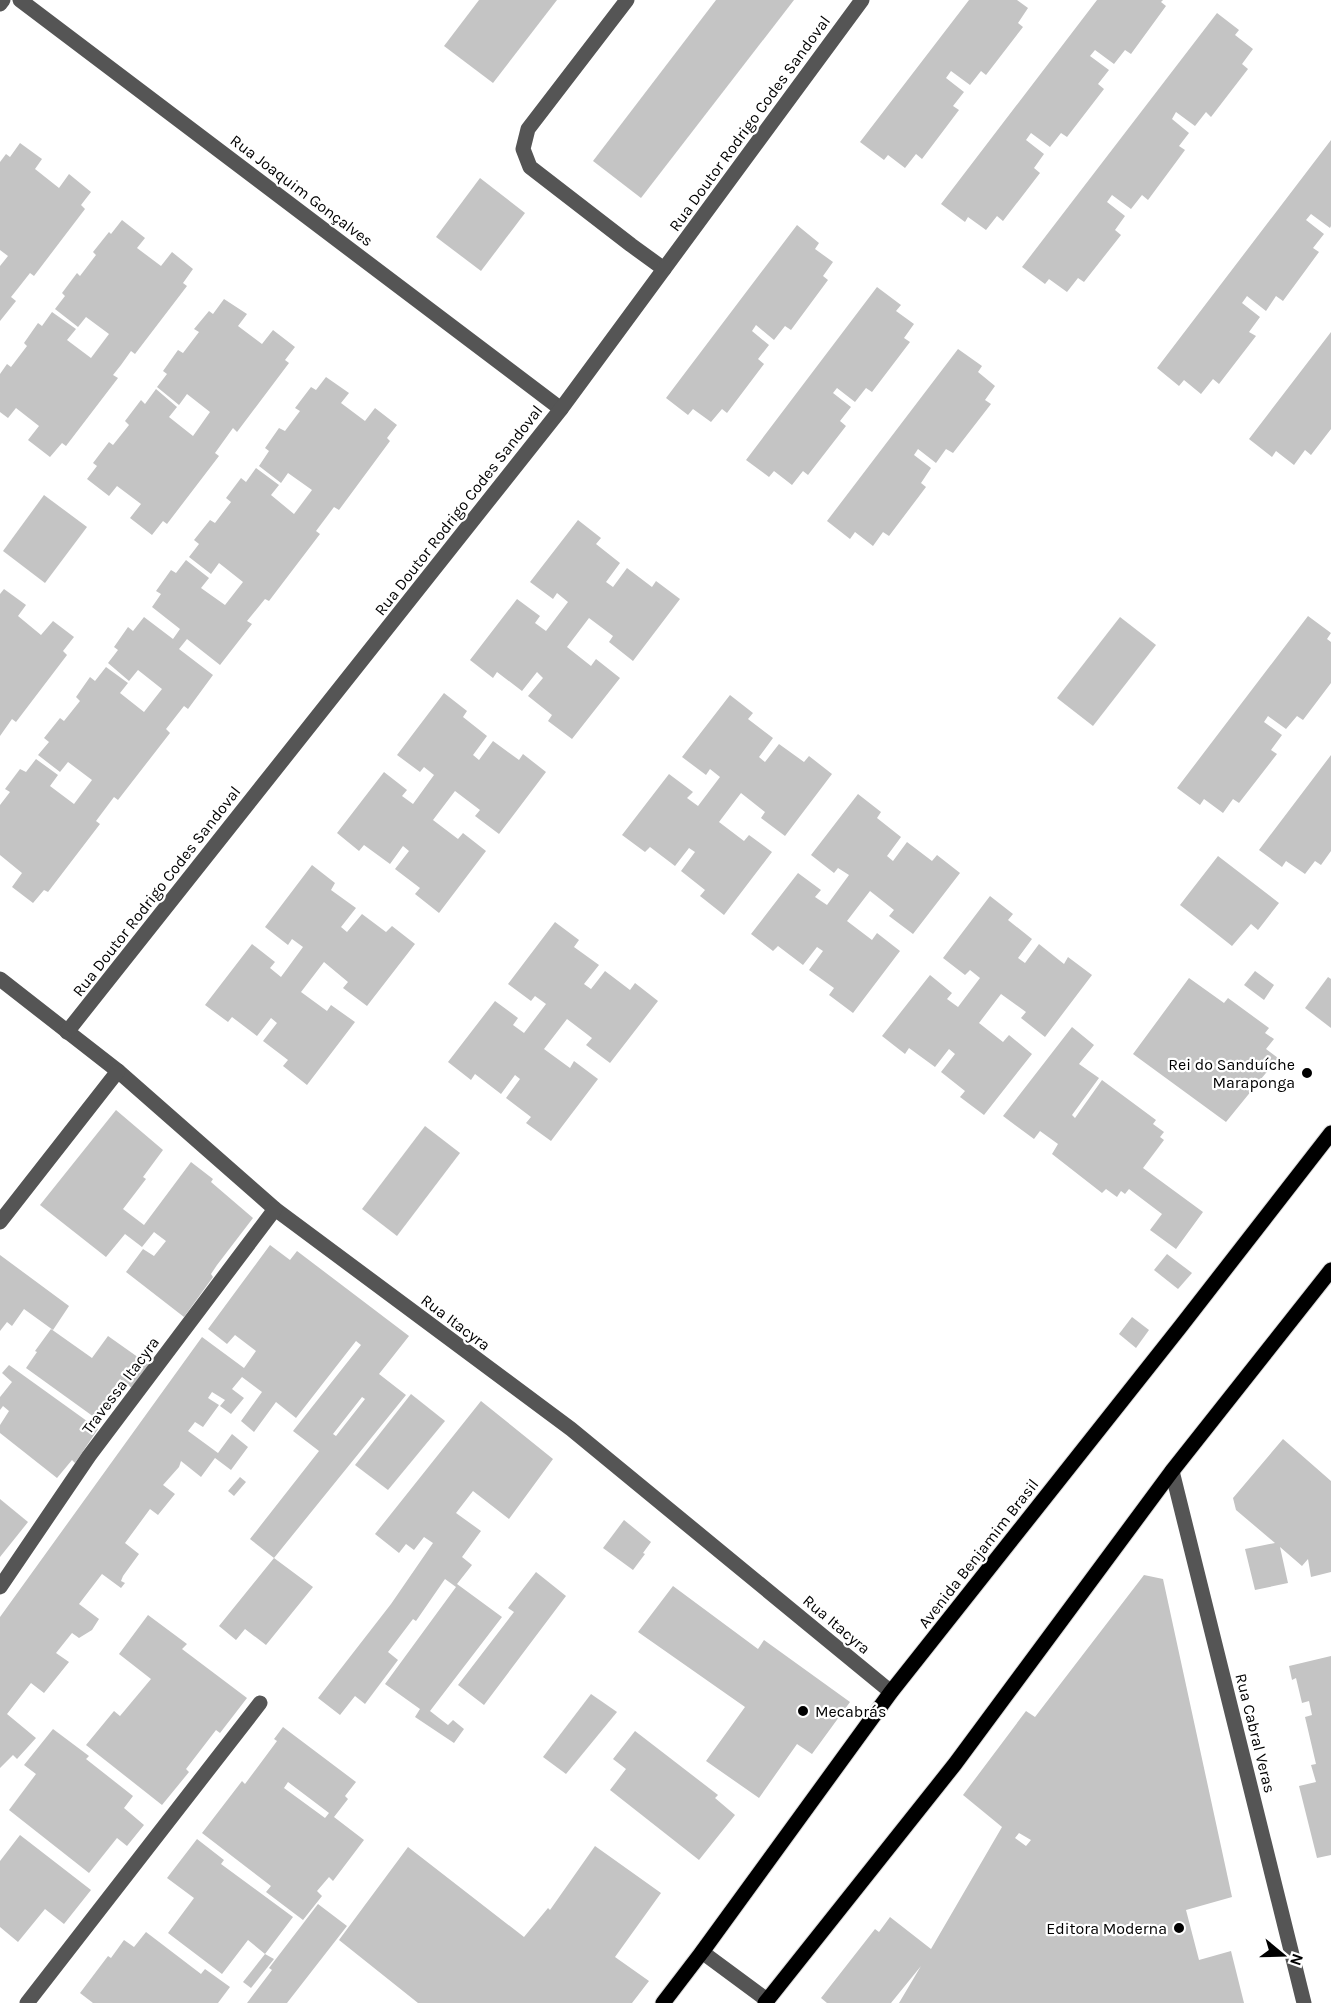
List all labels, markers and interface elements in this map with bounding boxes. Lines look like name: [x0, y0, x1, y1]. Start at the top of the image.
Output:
street label: Rua Doutor Rodrigo Codes Sandoval: [665, 12, 834, 235]
street label: Rua Joaquim Gonçalves: [227, 131, 377, 250]
street label: Rua Doutor Rodrigo Codes Sandoval: [370, 401, 546, 619]
street label: Rua Doutor Rodrigo Codes Sandoval: [68, 782, 244, 1000]
place label: Rei do Sanduíche Maraponga: [1168, 1055, 1295, 1092]
marker: Rei do Sanduíche Maraponga: [1300, 1066, 1314, 1080]
street label: Rua Itacyra: [417, 1290, 494, 1355]
street label: Travessa Itacyra: [78, 1333, 163, 1438]
street label: Avenida Benjamim Brasil: [914, 1475, 1043, 1632]
street label: Rua Itacyra: [799, 1591, 874, 1658]
street label: Rua Cabral Veras: [1231, 1671, 1280, 1795]
place label: Mecabrás: [815, 1702, 886, 1721]
marker: Mecabrás: [796, 1704, 810, 1718]
place label: Editora Moderna: [1046, 1919, 1167, 1938]
marker: Editora Moderna: [1172, 1921, 1186, 1935]
north arrow: [1253, 1925, 1313, 1985]
text: N: [1286, 1951, 1308, 1968]

